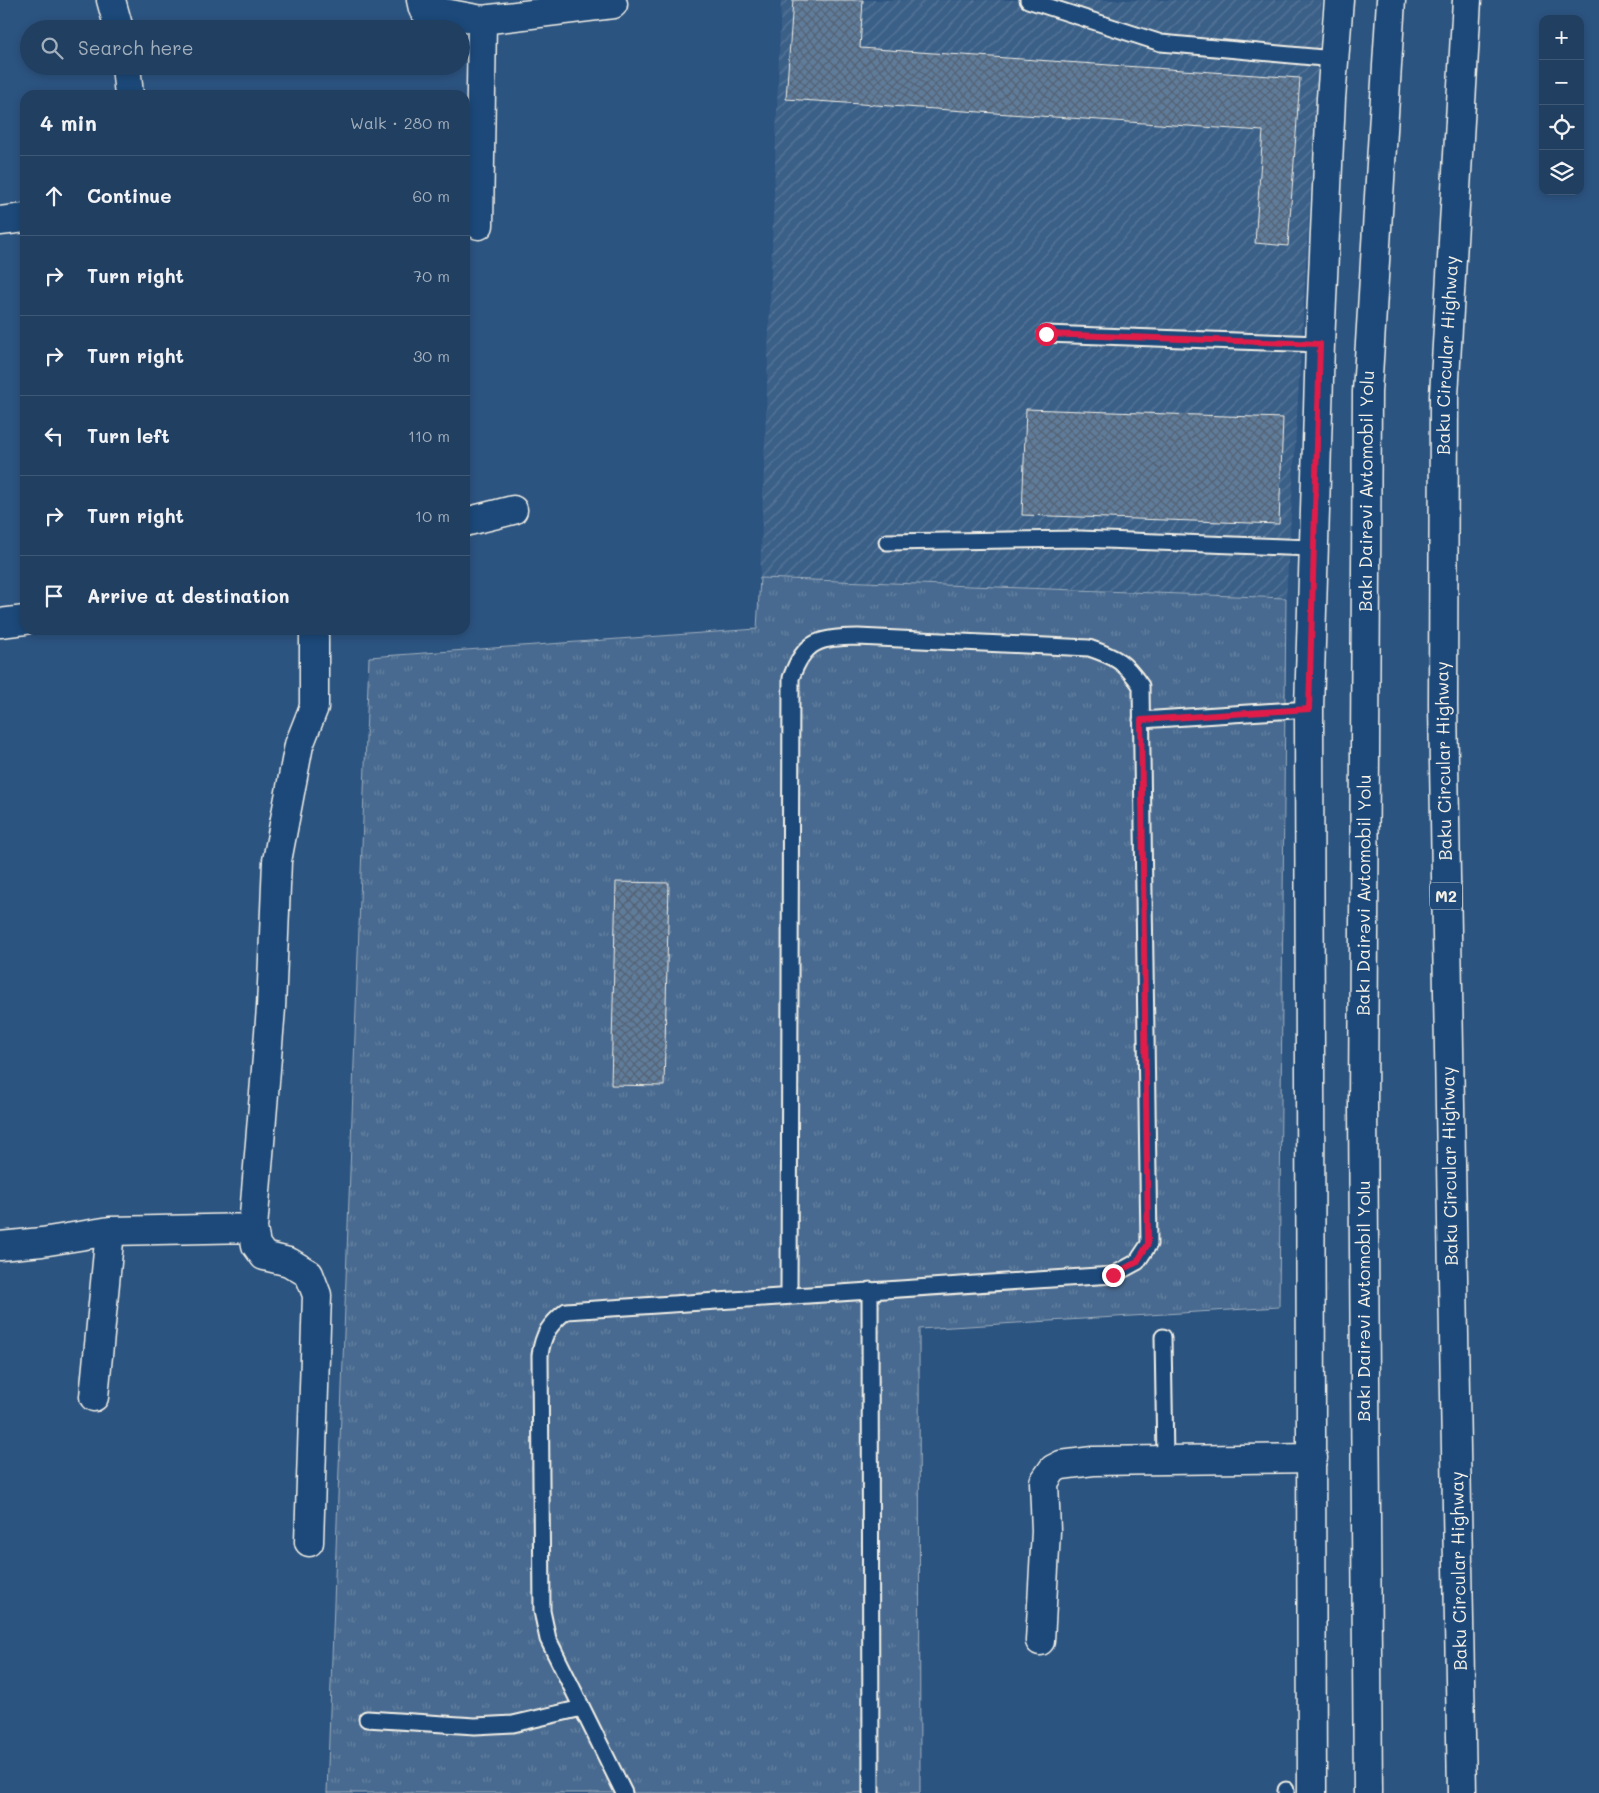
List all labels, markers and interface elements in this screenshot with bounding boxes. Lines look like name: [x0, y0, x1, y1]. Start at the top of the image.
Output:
map controls: [1539, 15, 1584, 195]
button: +: [1539, 15, 1584, 60]
search box: [20, 20, 470, 75]
icon: search: [38, 34, 66, 62]
text: Search here: [78, 35, 194, 60]
button: −: [1539, 60, 1584, 105]
button: locate: [1539, 105, 1584, 150]
text: 4 min: [40, 109, 97, 136]
text: Walk · 280 m: [350, 112, 450, 133]
button: layers: [1539, 150, 1584, 195]
icon: ahead: [40, 182, 68, 210]
text: Continue: [87, 183, 172, 208]
text: 60 m: [413, 185, 450, 206]
street label: Baku Circular Highway: [1431, 255, 1463, 455]
icon: right: [40, 262, 68, 290]
text: Turn right: [87, 263, 184, 288]
text: 70 m: [413, 265, 450, 286]
route start: [1035, 323, 1058, 346]
icon: right: [40, 342, 68, 370]
text: Turn right: [87, 343, 184, 368]
text: 30 m: [413, 345, 450, 366]
street label: Bakı Dairəvi Avtomobil Yolu: [1353, 370, 1379, 612]
icon: left: [40, 422, 68, 450]
text: Turn left: [87, 423, 170, 448]
text: 110 m: [408, 425, 450, 446]
icon: right: [40, 502, 68, 530]
text: Turn right: [87, 503, 184, 528]
text: 10 m: [415, 505, 450, 526]
icon: arrive: [40, 582, 68, 610]
text: Arrive at destination: [87, 583, 290, 608]
street label: Baku Circular Highway: [1429, 661, 1457, 861]
street label: Bakı Dairəvi Avtomobil Yolu: [1351, 774, 1376, 1016]
road number: M2: [1430, 882, 1462, 909]
street label: Baku Circular Highway: [1435, 1066, 1463, 1266]
street label: Bakı Dairəvi Avtomobil Yolu: [1351, 1180, 1375, 1422]
route end: [1102, 1264, 1125, 1287]
street label: Baku Circular Highway: [1444, 1471, 1472, 1671]

